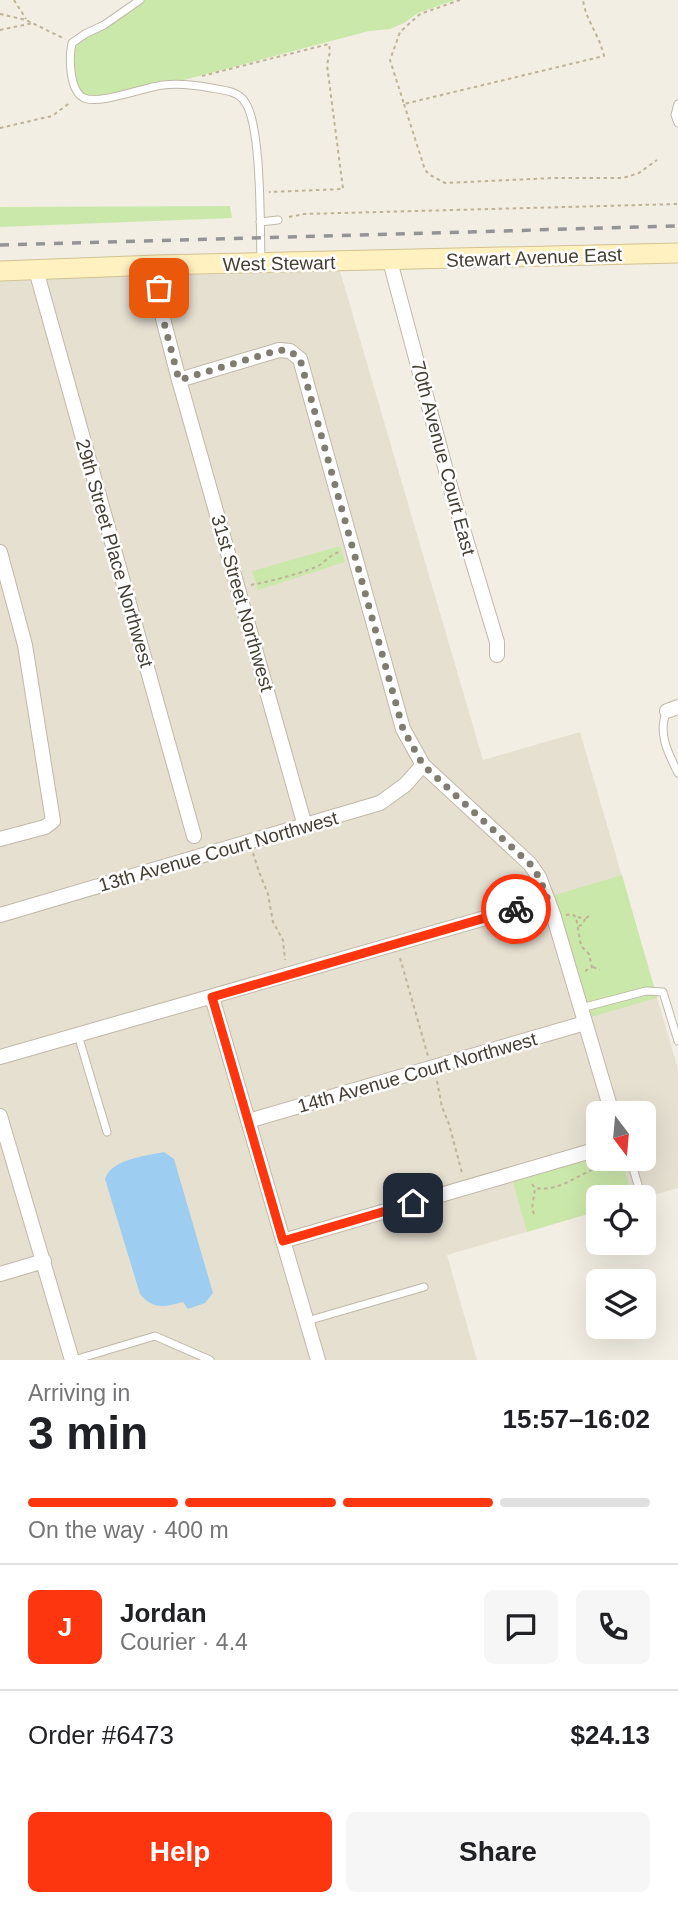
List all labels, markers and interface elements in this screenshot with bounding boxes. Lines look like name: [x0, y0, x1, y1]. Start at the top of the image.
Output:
street label: Stewart Avenue East: [446, 244, 623, 271]
street label: West Stewart: [223, 252, 336, 275]
pin: [129, 258, 189, 318]
icon: bag: [140, 269, 178, 307]
street label: 70th Avenue Court East: [407, 359, 480, 558]
street label: 29th Street Place Northwest: [72, 437, 157, 670]
street label: 31st Street Northwest: [207, 512, 278, 695]
street label: 13th Avenue Court Northwest: [96, 807, 341, 896]
courier: [481, 874, 551, 944]
icon: bike: [497, 890, 535, 928]
street label: 14th Avenue Court Northwest: [295, 1028, 540, 1117]
north arrow: [586, 1101, 656, 1171]
map controls: [586, 1101, 656, 1339]
pin: [383, 1173, 443, 1233]
icon: home: [394, 1184, 432, 1222]
button: locate: [586, 1185, 656, 1255]
button: layers: [586, 1269, 656, 1339]
text: Arriving in: [28, 1380, 130, 1406]
text: 15:57–16:02: [503, 1404, 650, 1434]
text: 3 min: [28, 1407, 148, 1459]
text: On the way · 400 m: [28, 1517, 229, 1543]
button: chat: [484, 1590, 558, 1664]
button: phone: [576, 1590, 650, 1664]
text: Jordan: [120, 1598, 207, 1628]
text: J: [58, 1612, 72, 1642]
text: Courier · 4.4: [120, 1629, 248, 1655]
text: Order #6473: [28, 1720, 174, 1750]
text: $24.13: [570, 1720, 650, 1750]
button: Help: [28, 1812, 332, 1892]
button: Share: [346, 1812, 650, 1892]

